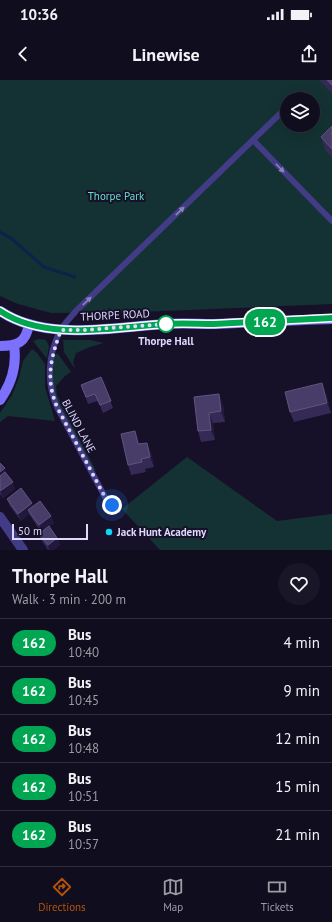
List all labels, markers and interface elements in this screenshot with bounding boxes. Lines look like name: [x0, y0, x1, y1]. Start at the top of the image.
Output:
text: 10:36: [20, 5, 58, 24]
icon: back: [12, 43, 34, 65]
text: Linewise: [132, 43, 200, 66]
icon: share: [298, 43, 320, 65]
map controls: [280, 92, 320, 132]
button: layers: [280, 92, 320, 132]
one-way arrow: [275, 163, 285, 173]
park label: Thorpe Park: [88, 189, 145, 203]
one-way arrow: [175, 206, 185, 216]
one-way arrow: [82, 296, 92, 306]
street label: THORPE ROAD: [80, 306, 150, 324]
line badge: 162: [242, 309, 288, 335]
text: 162: [253, 313, 277, 331]
marker: Thorpe Hall: [157, 315, 175, 333]
place label: Thorpe Hall: [138, 334, 194, 348]
street label: BLIND LANE: [59, 397, 99, 455]
your location: [102, 495, 122, 515]
scale bar: [12, 522, 88, 541]
text: 50 m: [18, 524, 42, 538]
place label: Jack Hunt Academy: [116, 525, 207, 539]
marker: Jack Hunt Academy: [104, 527, 114, 537]
button: heart: [278, 563, 320, 605]
text: Thorpe Hall: [12, 564, 108, 588]
text: Walk · 3 min · 200 m: [12, 591, 126, 608]
text: Bus: [68, 625, 91, 644]
text: 4 min: [283, 633, 320, 652]
text: 162: [22, 634, 46, 652]
text: 10:40: [68, 644, 99, 661]
text: Bus: [68, 673, 91, 692]
text: 9 min: [283, 681, 320, 700]
text: 162: [22, 682, 46, 700]
text: 10:45: [68, 692, 99, 709]
text: Bus: [68, 721, 91, 740]
text: 12 min: [275, 729, 320, 748]
text: 162: [22, 730, 46, 748]
text: 10:48: [68, 740, 99, 757]
text: Bus: [68, 769, 91, 788]
text: 15 min: [275, 777, 320, 796]
text: 162: [22, 778, 46, 796]
text: 10:51: [68, 788, 99, 805]
text: Bus: [68, 817, 91, 836]
text: 21 min: [275, 825, 320, 844]
text: 162: [22, 826, 46, 844]
text: 10:57: [68, 836, 99, 853]
tab: Directions: [38, 876, 86, 914]
tab: Map: [162, 876, 184, 914]
tab: Tickets: [261, 876, 294, 914]

